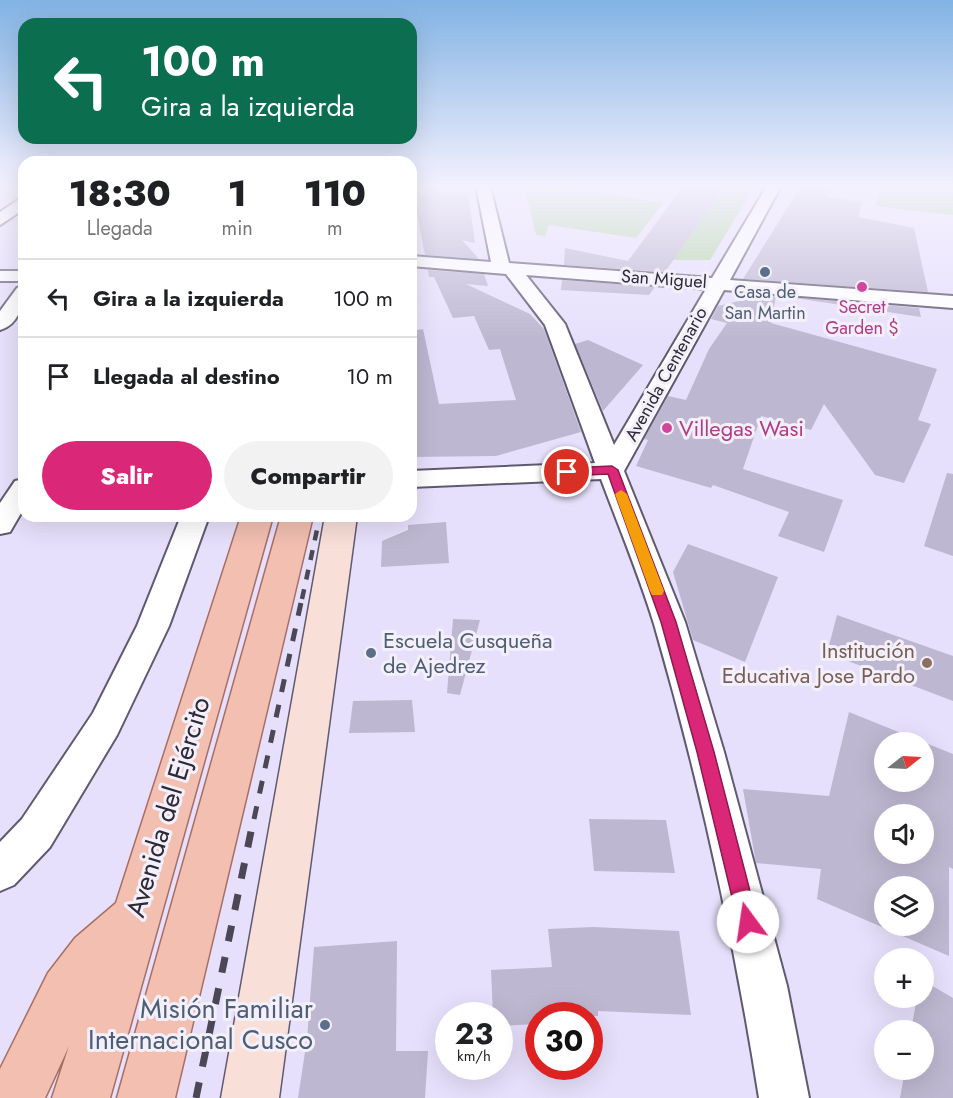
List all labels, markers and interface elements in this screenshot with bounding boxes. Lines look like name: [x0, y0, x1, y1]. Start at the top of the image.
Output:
text: 100 m: [141, 31, 265, 92]
icon: left: [42, 42, 120, 120]
text: Gira a la izquierda: [141, 87, 355, 126]
text: 18:30: [69, 167, 171, 219]
text: 1: [228, 167, 247, 219]
text: 110: [304, 167, 366, 219]
text: Llegada: [87, 214, 153, 243]
text: min: [222, 214, 253, 243]
text: m: [327, 214, 343, 243]
street label: San Miguel: [620, 263, 708, 295]
marker: Casa de San Martin: [758, 265, 772, 279]
place label: Casa de San Martin: [724, 279, 806, 326]
marker: Secret Garden $: [855, 280, 869, 294]
icon: left: [42, 282, 75, 315]
text: Gira a la izquierda: [93, 282, 284, 314]
text: 100 m: [333, 282, 393, 314]
place label: Secret Garden $: [825, 294, 899, 341]
street label: Avenida Centenario: [618, 302, 714, 446]
icon: arrive: [42, 360, 75, 393]
text: Llegada al destino: [93, 360, 280, 392]
text: 10 m: [346, 360, 393, 392]
place label: Villegas Wasi: [679, 412, 804, 444]
marker: Villegas Wasi: [660, 421, 674, 435]
button: Salir: [42, 441, 212, 510]
button: Compartir: [224, 441, 393, 510]
pin: [541, 446, 592, 497]
icon: arrive: [550, 455, 583, 488]
place label: Escuela Cusqueña de Ajedrez: [383, 624, 553, 681]
place label: Institución Educativa Jose Pardo: [722, 634, 915, 691]
marker: Escuela Cusqueña de Ajedrez: [364, 646, 378, 660]
marker: Institución Educativa Jose Pardo: [920, 656, 934, 670]
street label: Avenida del Ejército: [115, 692, 220, 922]
north arrow: [874, 732, 934, 792]
map controls: [874, 732, 934, 1080]
button: sound: [874, 804, 934, 864]
button: layers: [874, 876, 934, 936]
position arrow: [716, 890, 780, 954]
button: +: [874, 948, 934, 1008]
place label: Misión Familiar Internacional Cusco: [88, 989, 314, 1059]
speed limit sign: 30: [525, 1002, 603, 1080]
text: 23: [455, 1012, 493, 1055]
marker: Misión Familiar Internacional Cusco: [318, 1018, 332, 1032]
button: −: [874, 1020, 934, 1080]
text: km/h: [457, 1045, 491, 1067]

